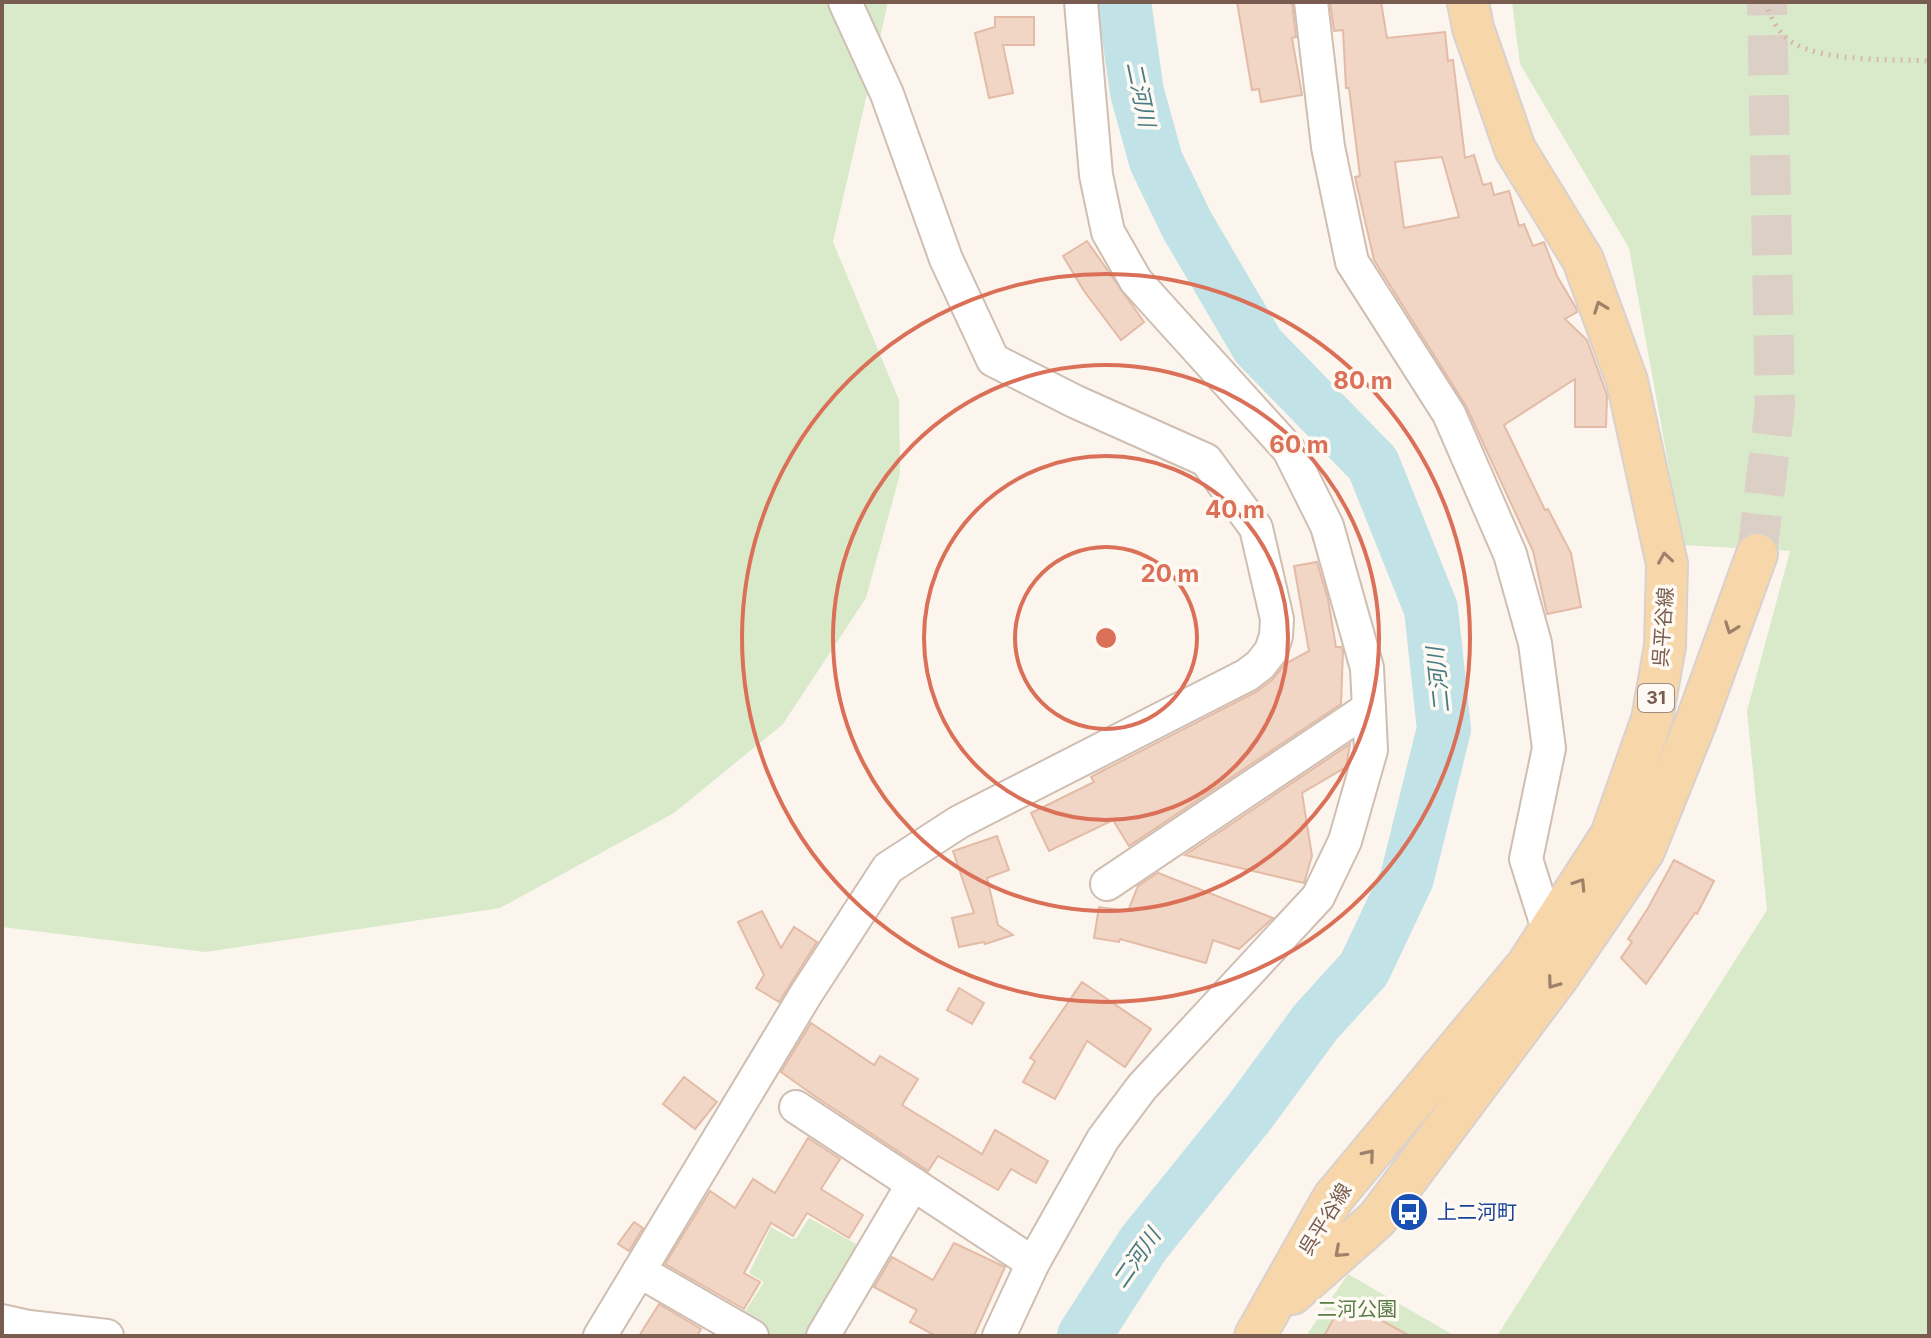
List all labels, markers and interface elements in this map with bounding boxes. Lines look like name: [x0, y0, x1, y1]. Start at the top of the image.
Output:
water label: 二河川: [1121, 59, 1161, 131]
one-way arrow: [1593, 300, 1610, 314]
text: 80 m: [1333, 366, 1393, 395]
text: 60 m: [1269, 430, 1329, 459]
text: 40 m: [1205, 495, 1265, 524]
one-way arrow: [1657, 551, 1674, 565]
text: 20 m: [1141, 559, 1199, 588]
street label: 呉平谷線: [1648, 586, 1678, 668]
one-way arrow: [1724, 620, 1740, 634]
centre of rings: [1092, 624, 1120, 652]
water label: 二河川: [1421, 644, 1454, 714]
road number: 31: [1638, 684, 1674, 712]
one-way arrow: [1570, 878, 1585, 893]
one-way arrow: [1548, 974, 1563, 989]
one-way arrow: [1359, 1150, 1374, 1164]
street label: 呉平谷線: [1294, 1179, 1356, 1259]
bus stop icon: 上二河町: [1388, 1191, 1430, 1233]
place label: 上二河町: [1437, 1200, 1517, 1224]
water label: 二河川: [1106, 1222, 1167, 1292]
one-way arrow: [1334, 1242, 1349, 1257]
park label: 二河公園: [1317, 1297, 1397, 1321]

